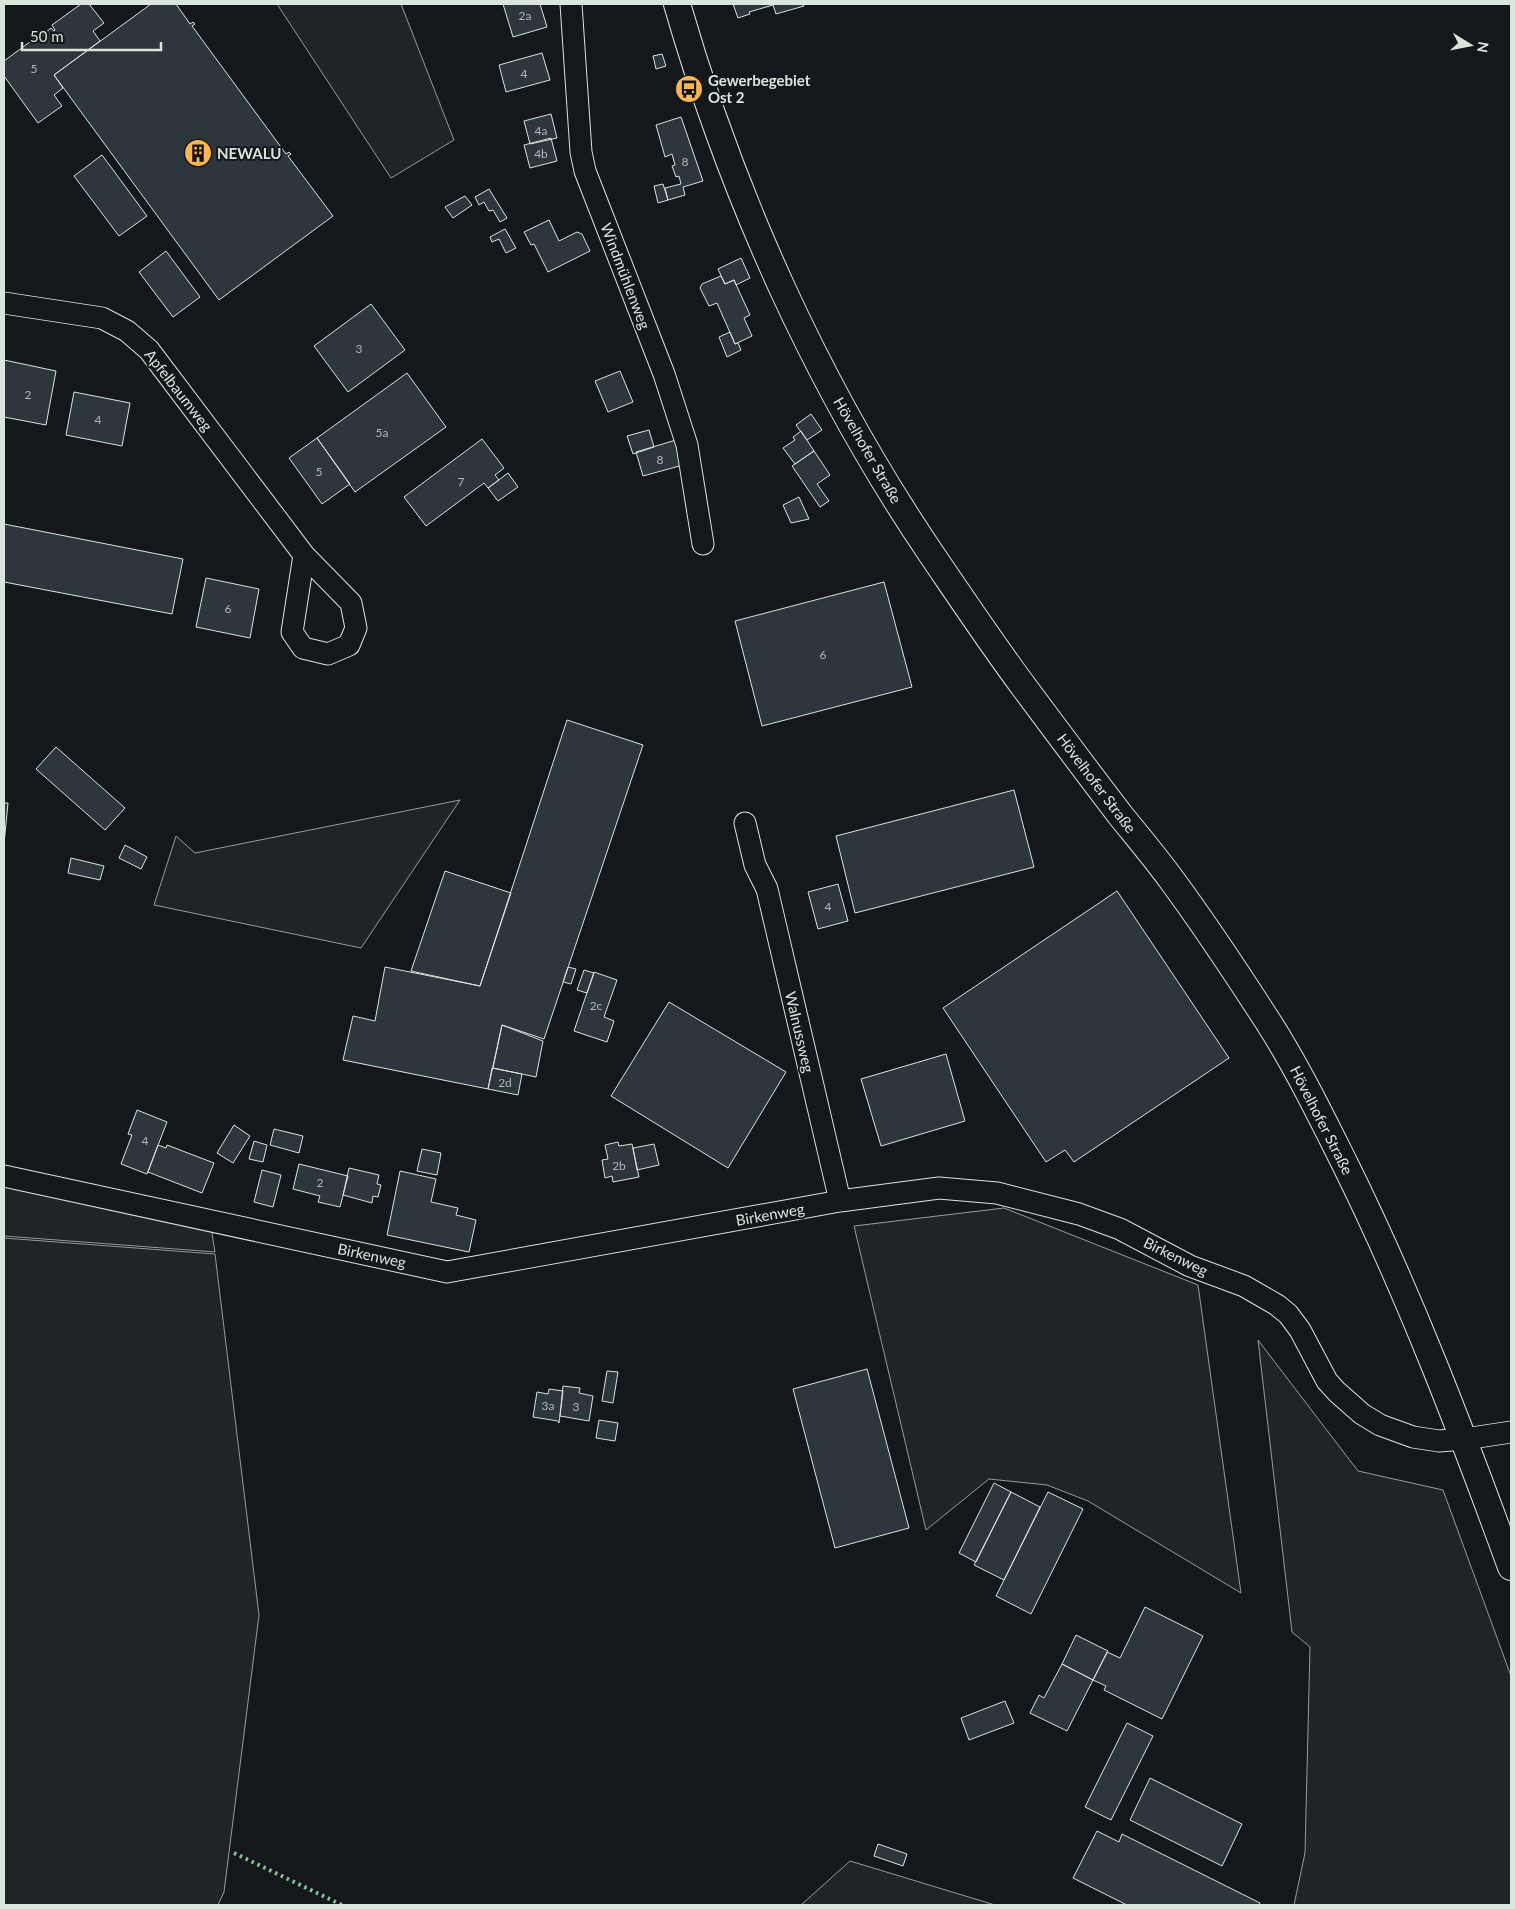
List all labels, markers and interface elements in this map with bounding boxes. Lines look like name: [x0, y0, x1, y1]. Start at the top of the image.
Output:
house number: 2a: [519, 8, 531, 23]
scale bar: [22, 20, 161, 52]
north arrow: [1445, 20, 1495, 70]
text: 50 m: [30, 27, 64, 45]
text: N: [1474, 41, 1493, 54]
house number: 5: [31, 61, 38, 76]
house number: 4: [521, 66, 528, 81]
place label: Gewerbegebiet Ost 2: [708, 71, 811, 106]
bus stop icon: Gewerbegebiet Ost 2: [674, 74, 704, 104]
house number: 4a: [535, 123, 547, 138]
building icon: NEWALU: [183, 138, 213, 168]
place label: NEWALU: [217, 144, 281, 162]
house number: 4b: [534, 146, 548, 161]
house number: 8: [682, 154, 689, 169]
street label: Windmühlenweg: [598, 220, 655, 332]
house number: 3: [356, 341, 363, 356]
street label: Apfelbaumweg: [141, 346, 217, 435]
house number: 2: [25, 387, 32, 402]
street label: Hövelhofer Straße: [830, 394, 906, 506]
house number: 4: [95, 412, 102, 427]
house number: 5a: [376, 425, 388, 440]
house number: 8: [657, 452, 664, 467]
house number: 5: [316, 464, 323, 479]
house number: 7: [458, 474, 465, 489]
house number: 6: [225, 601, 232, 616]
house number: 6: [820, 647, 827, 662]
street label: Hövelhofer Straße: [1054, 730, 1140, 836]
house number: 4: [825, 899, 832, 914]
street label: Walnussweg: [782, 990, 818, 1075]
house number: 2c: [590, 998, 603, 1013]
street label: Hövelhofer Straße: [1287, 1063, 1357, 1177]
house number: 2d: [498, 1075, 512, 1090]
house number: 4: [142, 1133, 149, 1148]
house number: 2b: [612, 1158, 626, 1173]
house number: 2: [317, 1175, 324, 1190]
street label: Birkenweg: [734, 1199, 806, 1229]
street label: Birkenweg: [1141, 1233, 1211, 1279]
street label: Birkenweg: [336, 1239, 408, 1271]
house number: 3a: [542, 1398, 554, 1413]
house number: 3: [573, 1399, 580, 1414]

